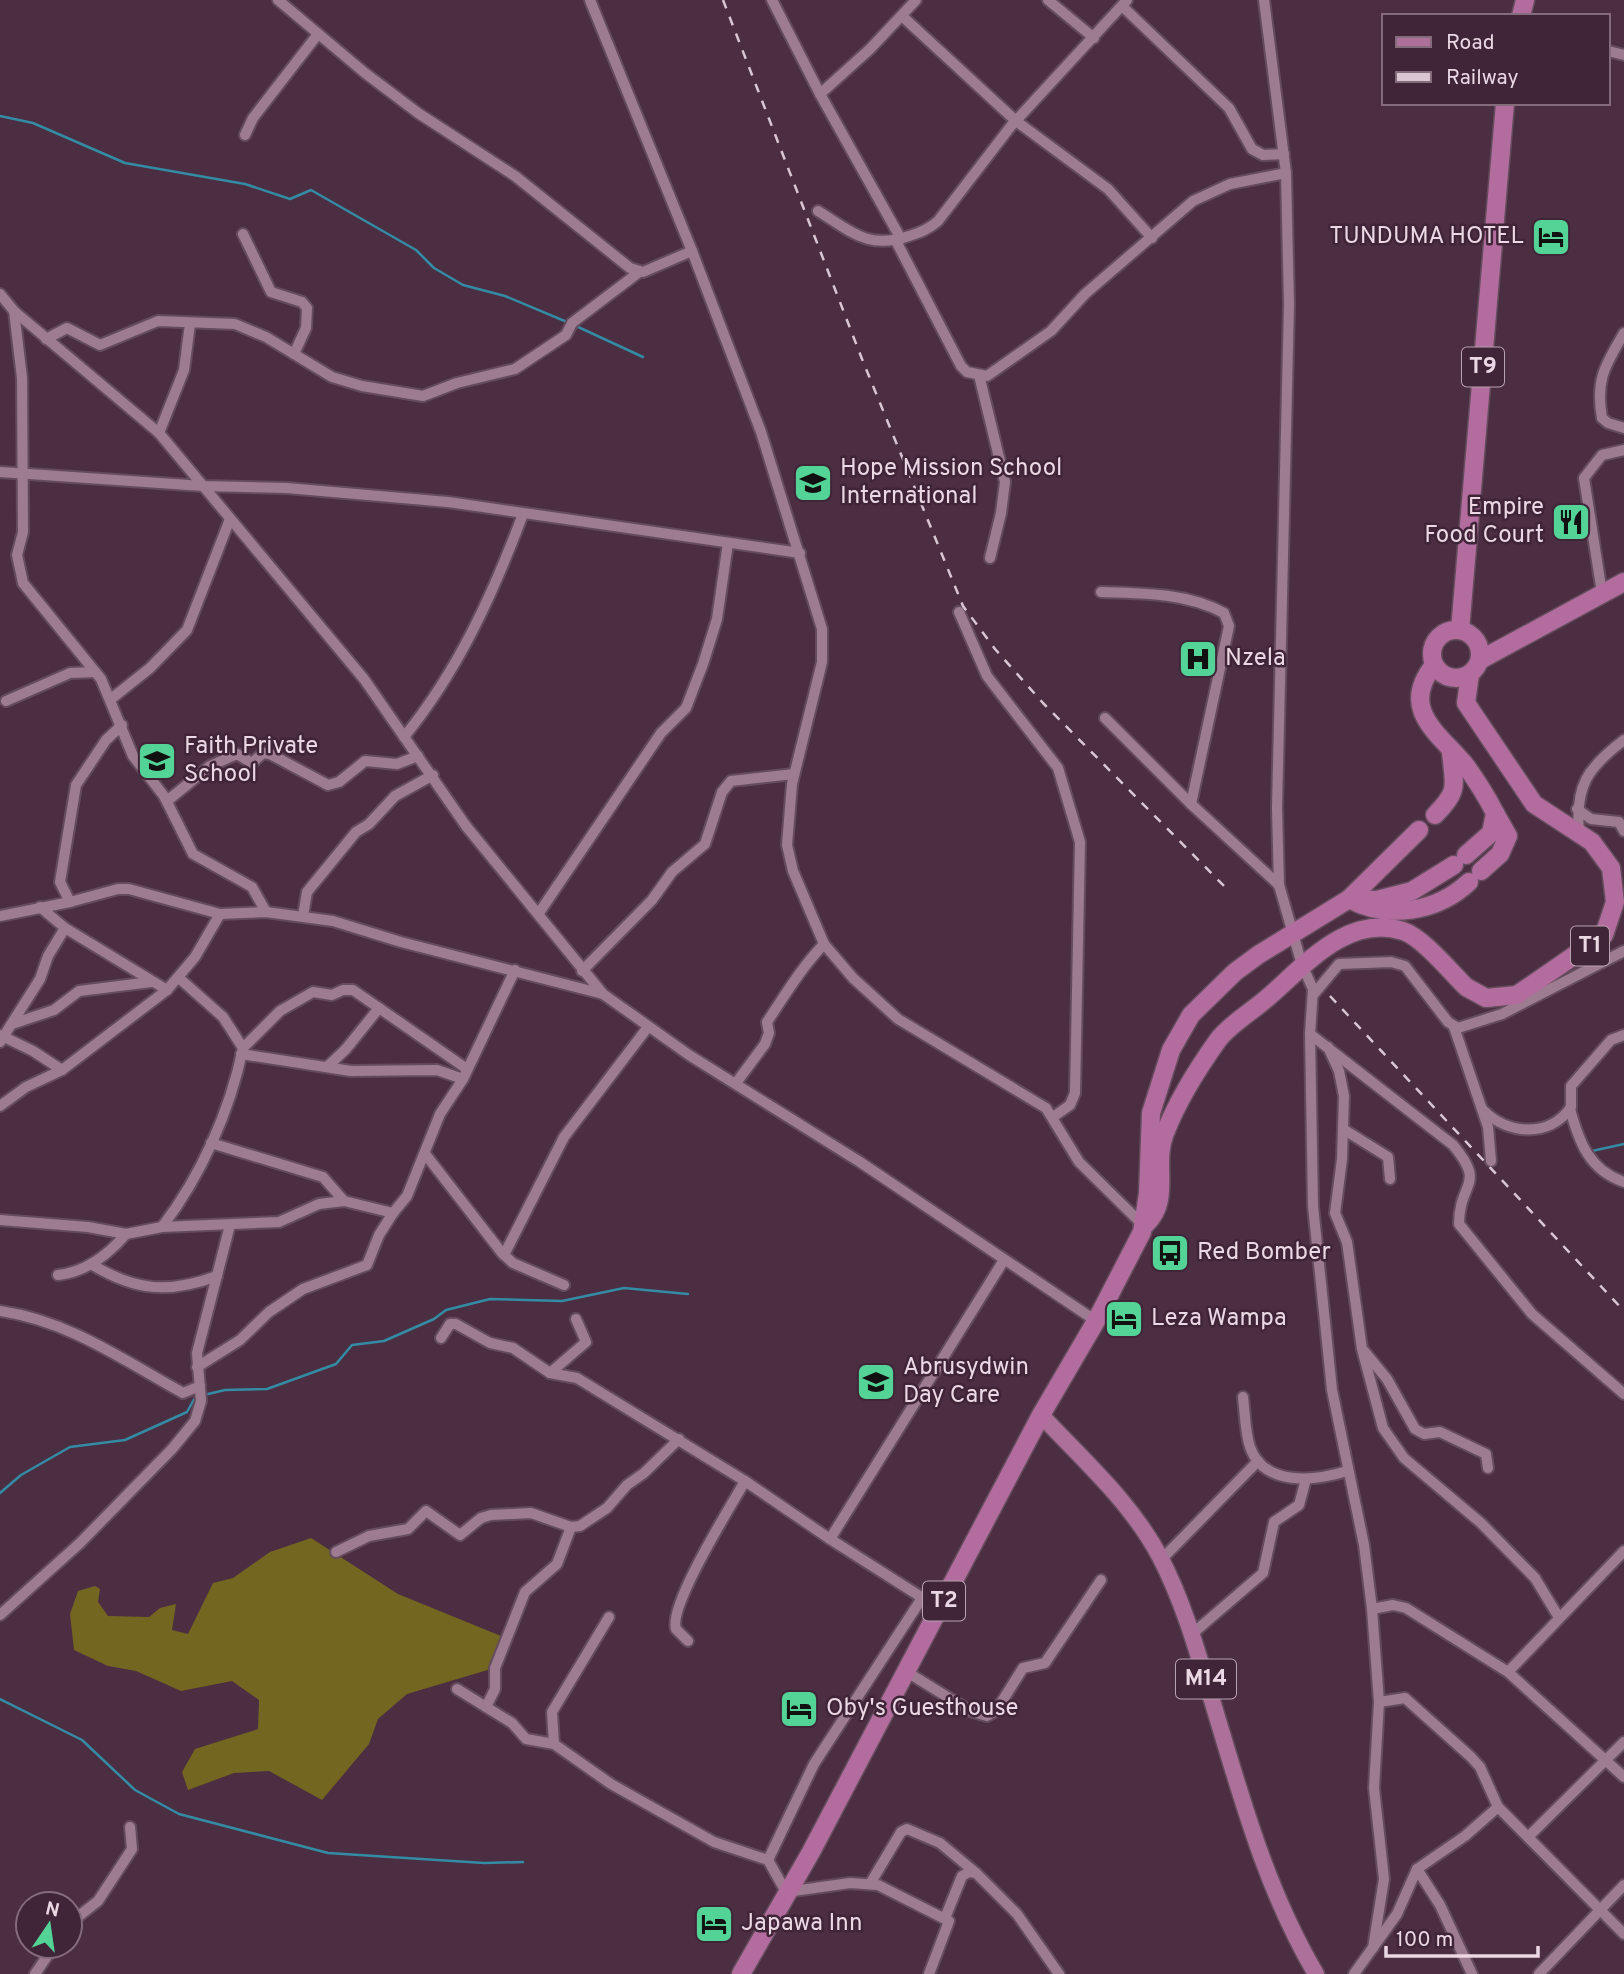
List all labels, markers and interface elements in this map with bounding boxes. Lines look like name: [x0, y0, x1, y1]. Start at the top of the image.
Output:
legend: [1382, 14, 1610, 105]
text: Road: [1446, 30, 1495, 57]
text: Railway: [1446, 65, 1519, 92]
hotel icon: TUNDUMA HOTEL: [1530, 216, 1572, 258]
place label: TUNDUMA HOTEL: [1329, 222, 1524, 252]
road number: T9: [1462, 348, 1504, 386]
place label: Hope Mission School International: [840, 454, 1062, 512]
school or university icon: Hope Mission School International: [792, 462, 834, 504]
place label: Empire Food Court: [1424, 493, 1544, 551]
restaurant icon: Empire Food Court: [1550, 501, 1592, 543]
hospital icon: Nzela: [1177, 638, 1219, 680]
place label: Nzela: [1225, 644, 1286, 674]
place label: Faith Private School: [184, 732, 318, 790]
school or university icon: Faith Private School: [136, 740, 178, 782]
road number: T1: [1571, 926, 1609, 965]
bus stop icon: Red Bomber: [1149, 1232, 1191, 1274]
place label: Red Bomber: [1197, 1238, 1331, 1268]
hotel icon: Leza Wampa: [1103, 1298, 1145, 1340]
place label: Leza Wampa: [1151, 1304, 1287, 1334]
place label: Abrusydwin Day Care: [903, 1353, 1029, 1411]
school or university icon: Abrusydwin Day Care: [855, 1361, 897, 1403]
road number: T2: [923, 1582, 965, 1620]
road number: M14: [1176, 1660, 1236, 1698]
hotel icon: Oby's Guesthouse: [778, 1688, 820, 1730]
place label: Oby's Guesthouse: [826, 1694, 1019, 1724]
north arrow: [14, 1890, 84, 1960]
text: N: [43, 1897, 62, 1924]
hotel icon: Japawa Inn: [693, 1903, 735, 1945]
place label: Japawa Inn: [741, 1909, 863, 1939]
scale bar: [1386, 1914, 1538, 1958]
text: 100 m: [1396, 1927, 1453, 1954]

